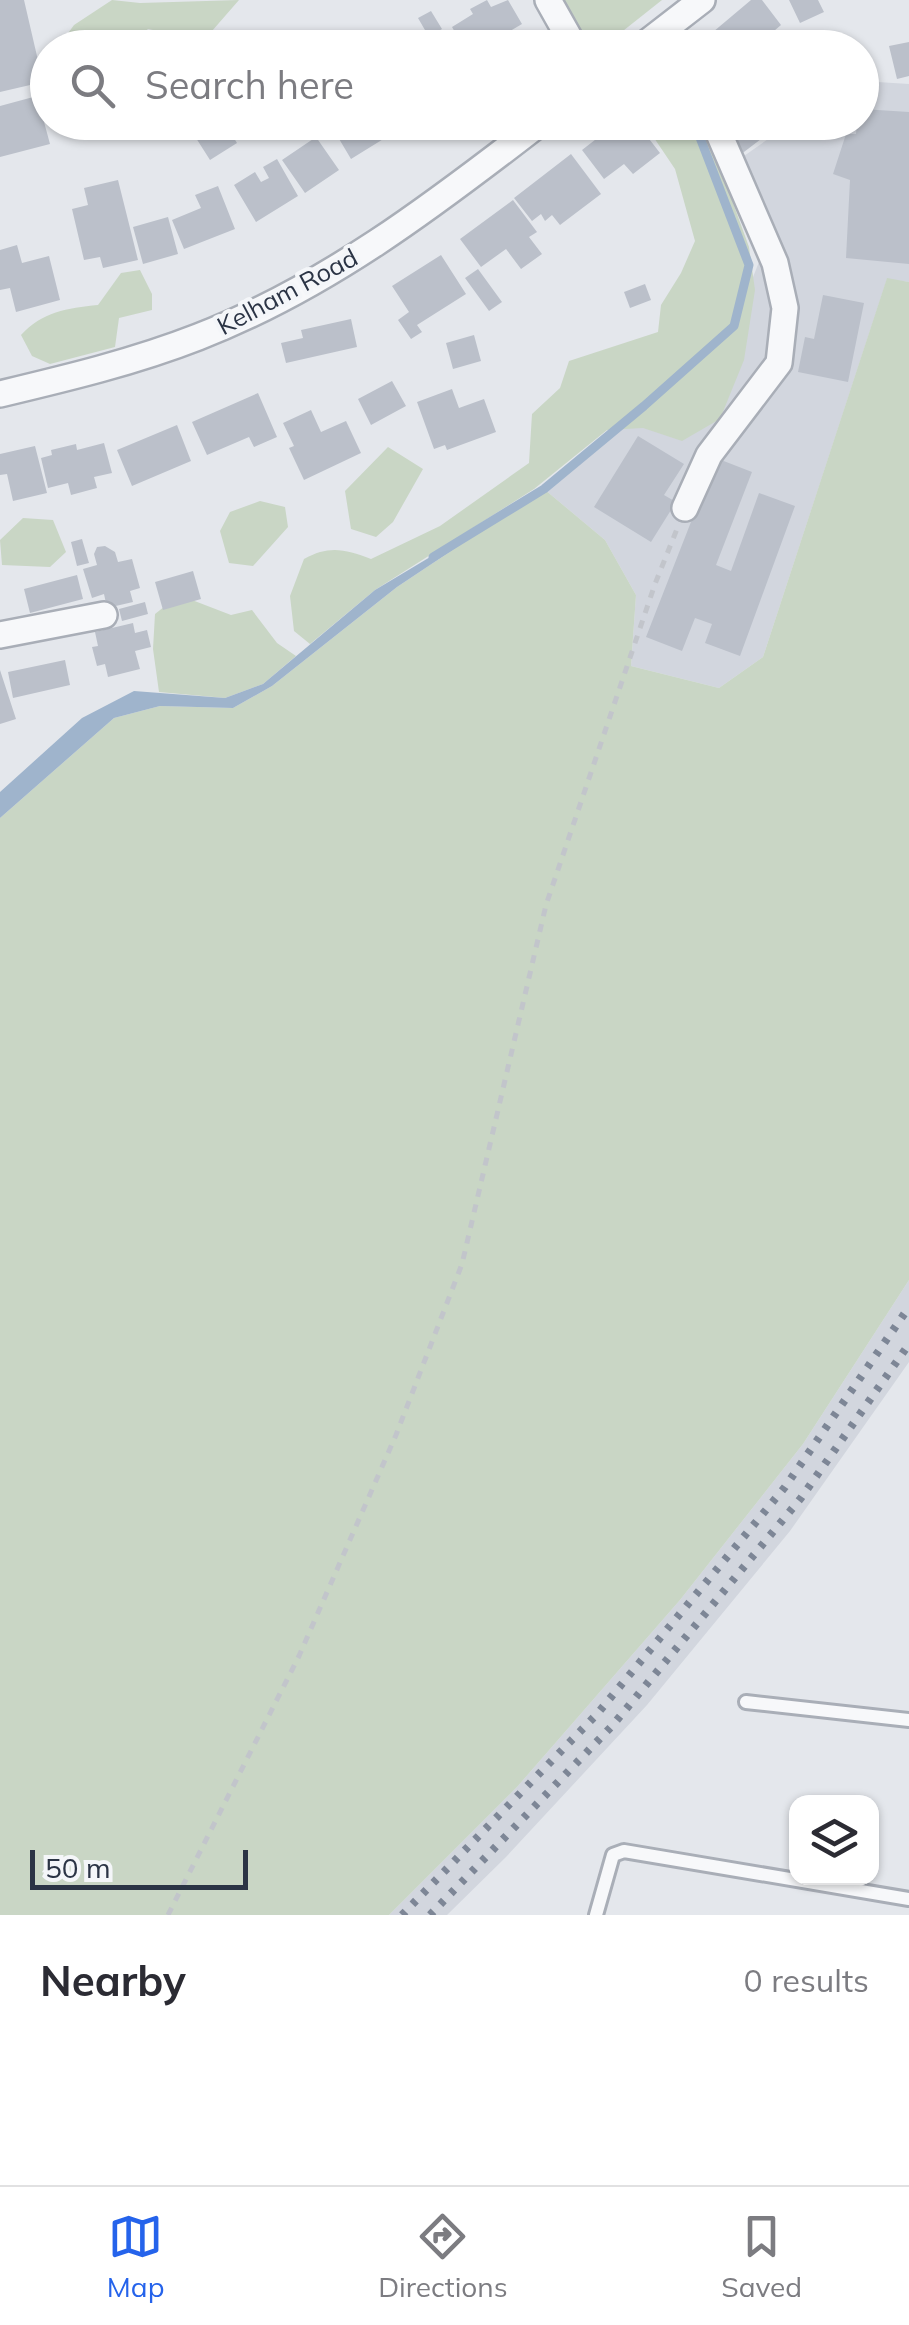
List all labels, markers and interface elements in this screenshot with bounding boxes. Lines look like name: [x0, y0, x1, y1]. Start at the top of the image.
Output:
search box: [30, 30, 879, 140]
icon: search: [65, 58, 120, 113]
text: Search here: [145, 61, 354, 109]
street label: Kelham Road: [212, 241, 362, 341]
map controls: [789, 1795, 879, 1885]
button: layers: [789, 1795, 879, 1885]
scale bar: [30, 1845, 248, 1890]
text: 50 m: [45, 1850, 111, 1885]
text: Nearby: [40, 1954, 186, 2007]
text: 0 results: [744, 1960, 869, 2000]
tab: Map: [107, 2209, 164, 2304]
tab: Directions: [378, 2209, 508, 2304]
tab: Saved: [721, 2209, 802, 2304]

